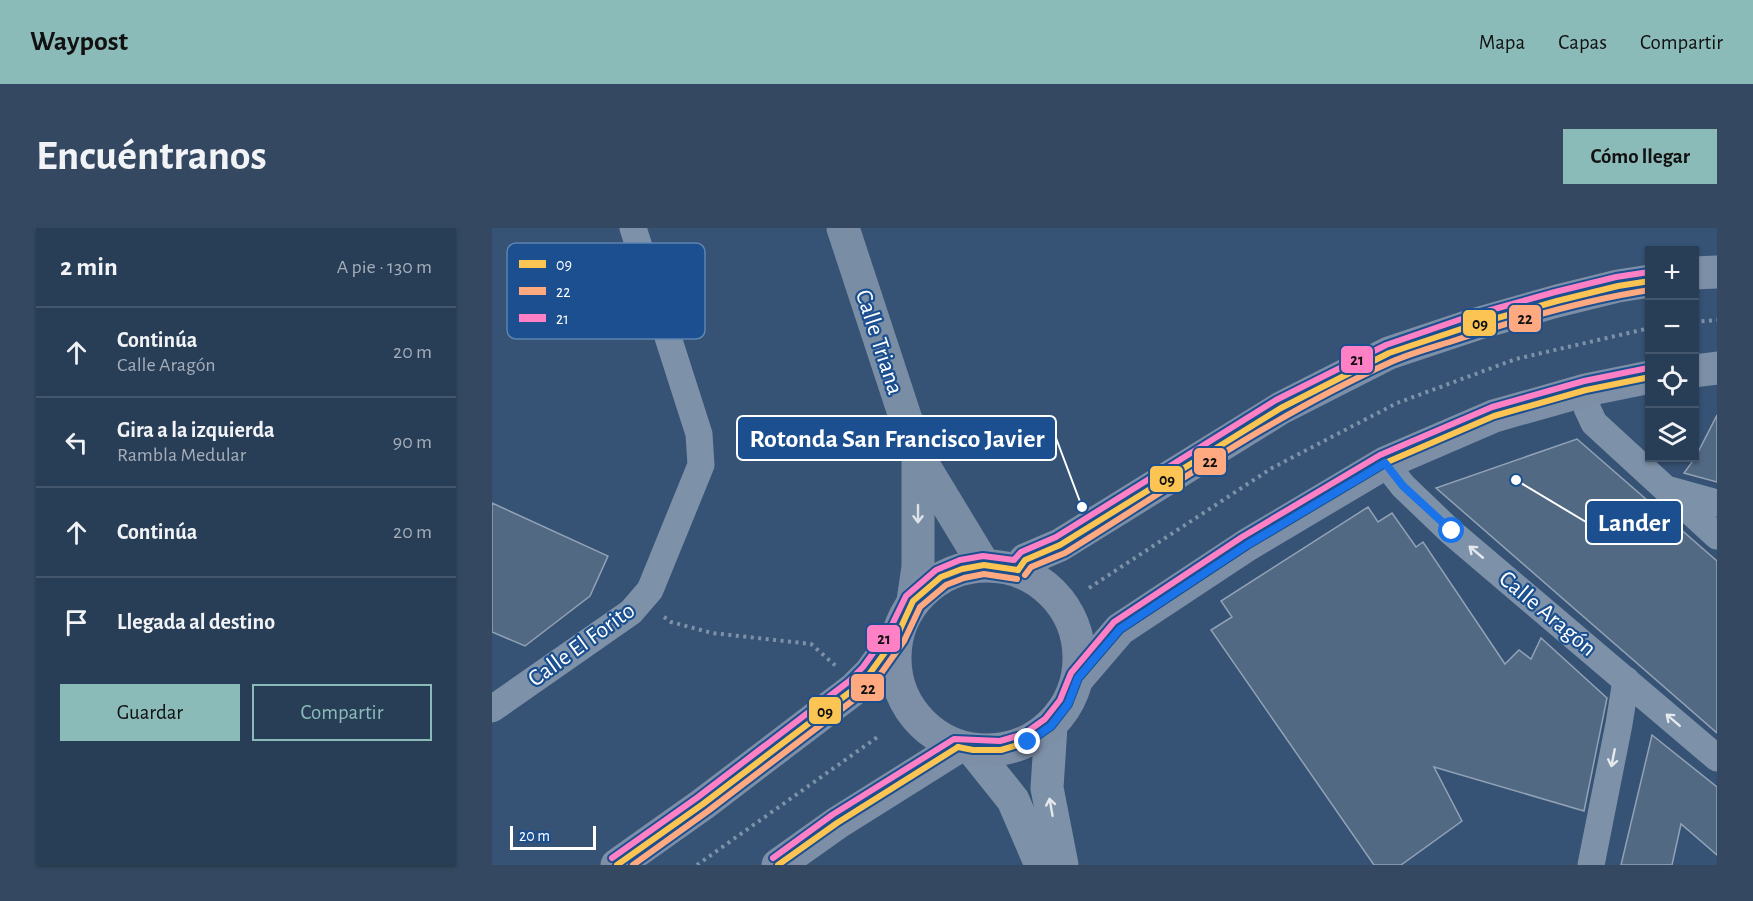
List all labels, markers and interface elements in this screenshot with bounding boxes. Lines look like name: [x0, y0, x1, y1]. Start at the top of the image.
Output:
text: Waypost: [30, 28, 128, 56]
text: Mapa: [1479, 32, 1525, 53]
text: Capas: [1558, 32, 1607, 53]
text: Compartir: [1640, 32, 1723, 53]
button: Cómo llegar: [1563, 129, 1717, 184]
text: Encuéntranos: [36, 135, 267, 177]
legend: [507, 243, 705, 339]
map controls: [1645, 246, 1699, 462]
button: +: [1645, 246, 1699, 300]
text: 2 min: [60, 254, 118, 280]
text: A pie · 130 m: [337, 257, 432, 277]
text: 09: [556, 257, 572, 273]
text: 22: [556, 284, 571, 300]
street label: Calle Triana: [851, 287, 907, 398]
button: −: [1645, 300, 1699, 354]
line badge: 22: [1508, 304, 1542, 333]
line badge: 09: [1462, 309, 1497, 337]
text: 21: [556, 311, 569, 327]
text: 22: [1517, 311, 1533, 327]
text: 09: [1472, 316, 1488, 332]
text: Continúa: [117, 329, 197, 351]
icon: ahead: [60, 336, 93, 369]
text: 20 m: [393, 342, 432, 362]
line badge: 21: [1340, 345, 1374, 374]
text: 21: [1350, 352, 1364, 368]
button: locate: [1645, 354, 1699, 408]
text: Calle Aragón: [117, 355, 216, 375]
button: layers: [1645, 408, 1699, 462]
callout: Rotonda San Francisco Javier: [737, 416, 1056, 460]
text: Gira a la izquierda: [117, 419, 275, 441]
icon: left: [60, 426, 93, 459]
text: Rotonda San Francisco Javier: [750, 426, 1045, 452]
text: 90 m: [393, 432, 432, 452]
text: Rambla Medular: [117, 445, 246, 465]
line badge: 22: [1193, 447, 1227, 476]
text: 22: [1202, 454, 1218, 470]
line badge: 09: [1149, 465, 1184, 493]
text: 09: [1159, 472, 1175, 488]
callout: Lander: [1586, 500, 1682, 544]
one-way arrow: [912, 504, 924, 524]
text: Lander: [1598, 510, 1670, 536]
icon: ahead: [60, 516, 93, 549]
route start: [1438, 517, 1464, 543]
text: Continúa: [117, 521, 197, 543]
text: 20 m: [393, 522, 432, 542]
one-way arrow: [1468, 546, 1484, 559]
street label: Calle Aragón: [1494, 567, 1600, 661]
street label: Calle El Forito: [524, 598, 639, 691]
icon: arrive: [60, 606, 93, 639]
text: Llegada al destino: [117, 611, 275, 633]
line badge: 21: [866, 624, 901, 653]
text: 21: [877, 631, 891, 647]
line badge: 22: [850, 673, 885, 702]
text: 22: [860, 681, 876, 697]
button: Guardar: [60, 684, 240, 741]
button: Compartir: [252, 684, 432, 741]
line badge: 09: [808, 696, 842, 725]
text: 09: [817, 704, 833, 720]
one-way arrow: [1666, 713, 1681, 727]
route end: [1014, 728, 1040, 754]
one-way arrow: [1607, 748, 1618, 767]
one-way arrow: [1045, 798, 1056, 818]
scale bar: [510, 823, 596, 850]
text: 20 m: [519, 828, 550, 844]

